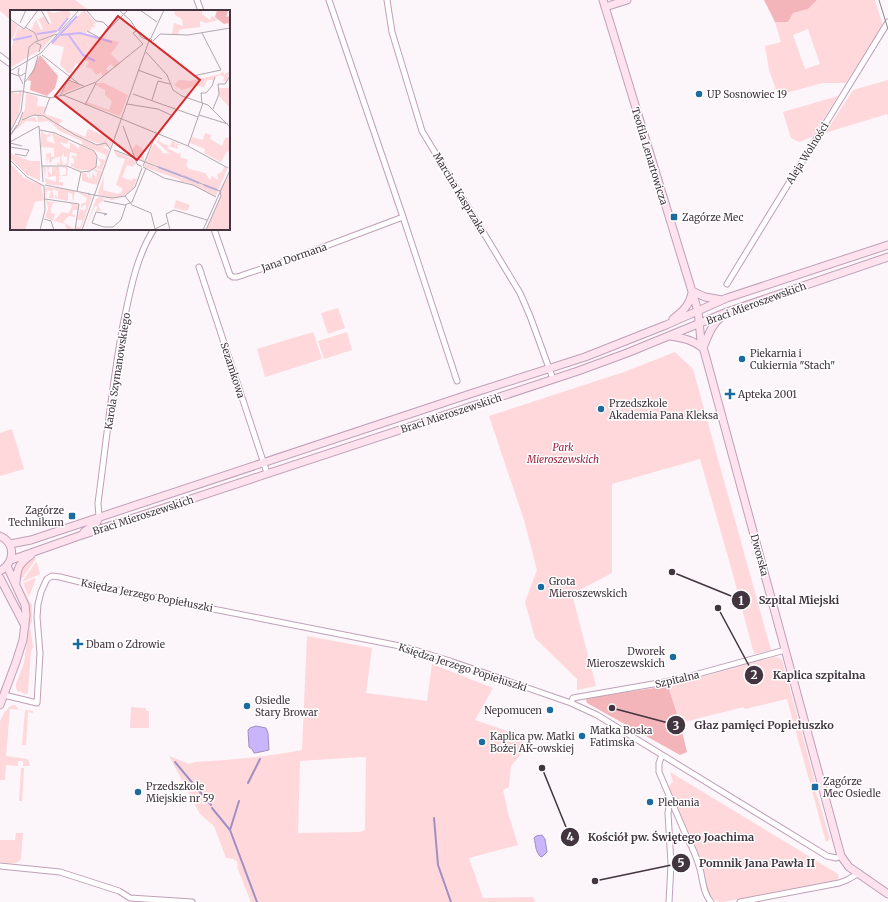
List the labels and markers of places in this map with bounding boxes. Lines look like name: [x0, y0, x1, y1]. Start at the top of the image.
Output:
place label: UP Sosnowiec 19: [707, 88, 787, 101]
marker: UP Sosnowiec 19: [694, 89, 704, 99]
place label: Zagórze Mec: [682, 211, 743, 224]
marker: Zagórze Mec: [669, 212, 679, 222]
place label: Piekarnia i Cukiernia "Stach": [750, 347, 835, 372]
marker: Piekarnia i Cukiernia "Stach": [737, 354, 747, 364]
place label: Apteka 2001: [737, 388, 797, 401]
marker: Apteka 2001: [725, 389, 735, 399]
place label: Przedszkole Akademia Pana Kleksa: [608, 397, 719, 422]
marker: Przedszkole Akademia Pana Kleksa: [596, 404, 606, 414]
place label: Zagórze Technikum: [8, 504, 64, 529]
marker: Zagórze Technikum: [67, 511, 77, 521]
place label: Grota Mieroszewskich: [549, 575, 628, 600]
marker: Grota Mieroszewskich: [536, 582, 546, 592]
callout: Szpital Miejski: [731, 589, 848, 612]
place label: Dbam o Zdrowie: [86, 638, 165, 651]
marker: Dbam o Zdrowie: [73, 639, 83, 649]
place label: Dworek Mieroszewskich: [587, 645, 666, 670]
marker: Dworek Mieroszewskich: [668, 652, 678, 662]
callout: Kaplica szpitalna: [744, 663, 873, 686]
place label: Osiedle Stary Browar: [255, 694, 319, 719]
marker: Osiedle Stary Browar: [242, 701, 252, 711]
place label: Nepomucen: [484, 704, 542, 717]
marker: Nepomucen: [545, 705, 555, 715]
callout: Głaz pamięci Popiełuszko: [666, 714, 842, 737]
place label: Matka Boska Fatimska: [590, 724, 653, 749]
place label: Kaplica pw. Matki Bożej AK-owskiej: [490, 730, 575, 755]
marker: Matka Boska Fatimska: [577, 731, 587, 741]
marker: Kaplica pw. Matki Bożej AK-owskiej: [477, 737, 487, 747]
place label: Zagórze Mec Osiedle: [823, 775, 881, 800]
place label: Przedszkole Miejskie nr 59: [146, 780, 214, 805]
marker: Zagórze Mec Osiedle: [810, 782, 820, 792]
marker: Przedszkole Miejskie nr 59: [133, 787, 143, 797]
place label: Plebania: [658, 796, 700, 809]
marker: Plebania: [645, 797, 655, 807]
callout: Kościół pw. Świętego Joachima: [560, 826, 762, 849]
callout: Pomnik Jana Pawła II: [671, 851, 823, 874]

